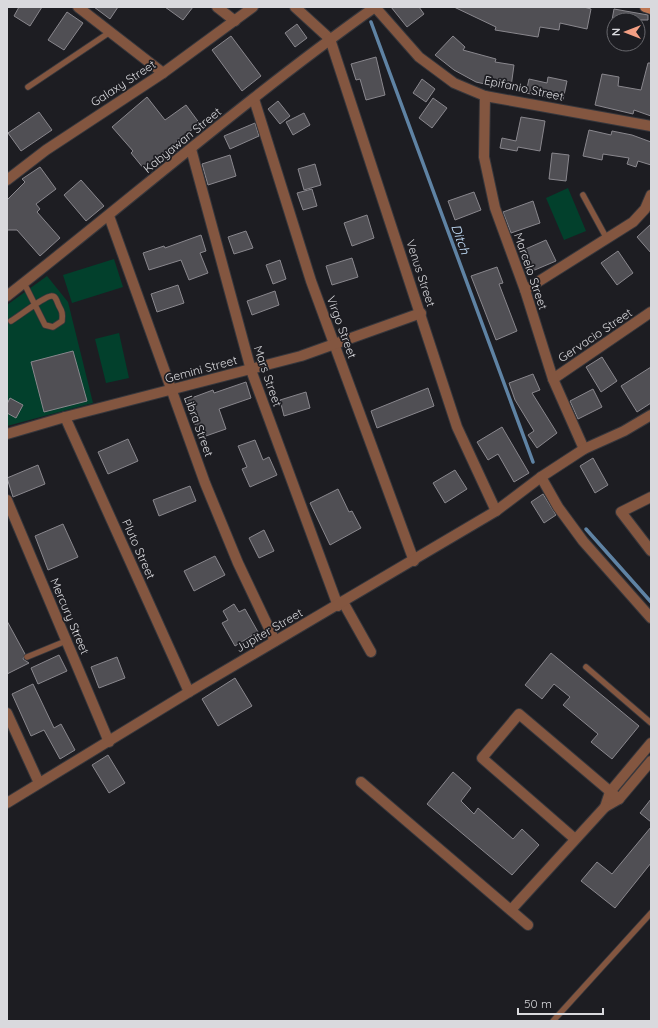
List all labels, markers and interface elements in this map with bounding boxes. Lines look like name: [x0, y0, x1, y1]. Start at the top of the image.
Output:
north arrow: [606, 12, 646, 52]
text: N: [609, 28, 623, 36]
street label: Galaxy Street: [88, 56, 158, 110]
street label: Epifanio Street: [483, 72, 565, 104]
street label: Kabyawan Street: [140, 104, 224, 176]
water label: Ditch: [448, 222, 474, 257]
street label: Marcelo Street: [511, 230, 551, 312]
street label: Venus Street: [403, 237, 439, 309]
street label: Virgo Street: [324, 294, 360, 360]
street label: Gervacio Street: [555, 305, 635, 365]
street label: Mars Street: [251, 344, 285, 408]
street label: Gemini Street: [163, 352, 239, 386]
street label: Libra Street: [181, 393, 217, 459]
street label: Pluto Street: [119, 517, 159, 581]
street label: Mercury Street: [47, 576, 93, 656]
street label: Jupiter Street: [233, 605, 305, 655]
scale bar: [518, 990, 603, 1016]
text: 50 m: [524, 996, 552, 1011]

